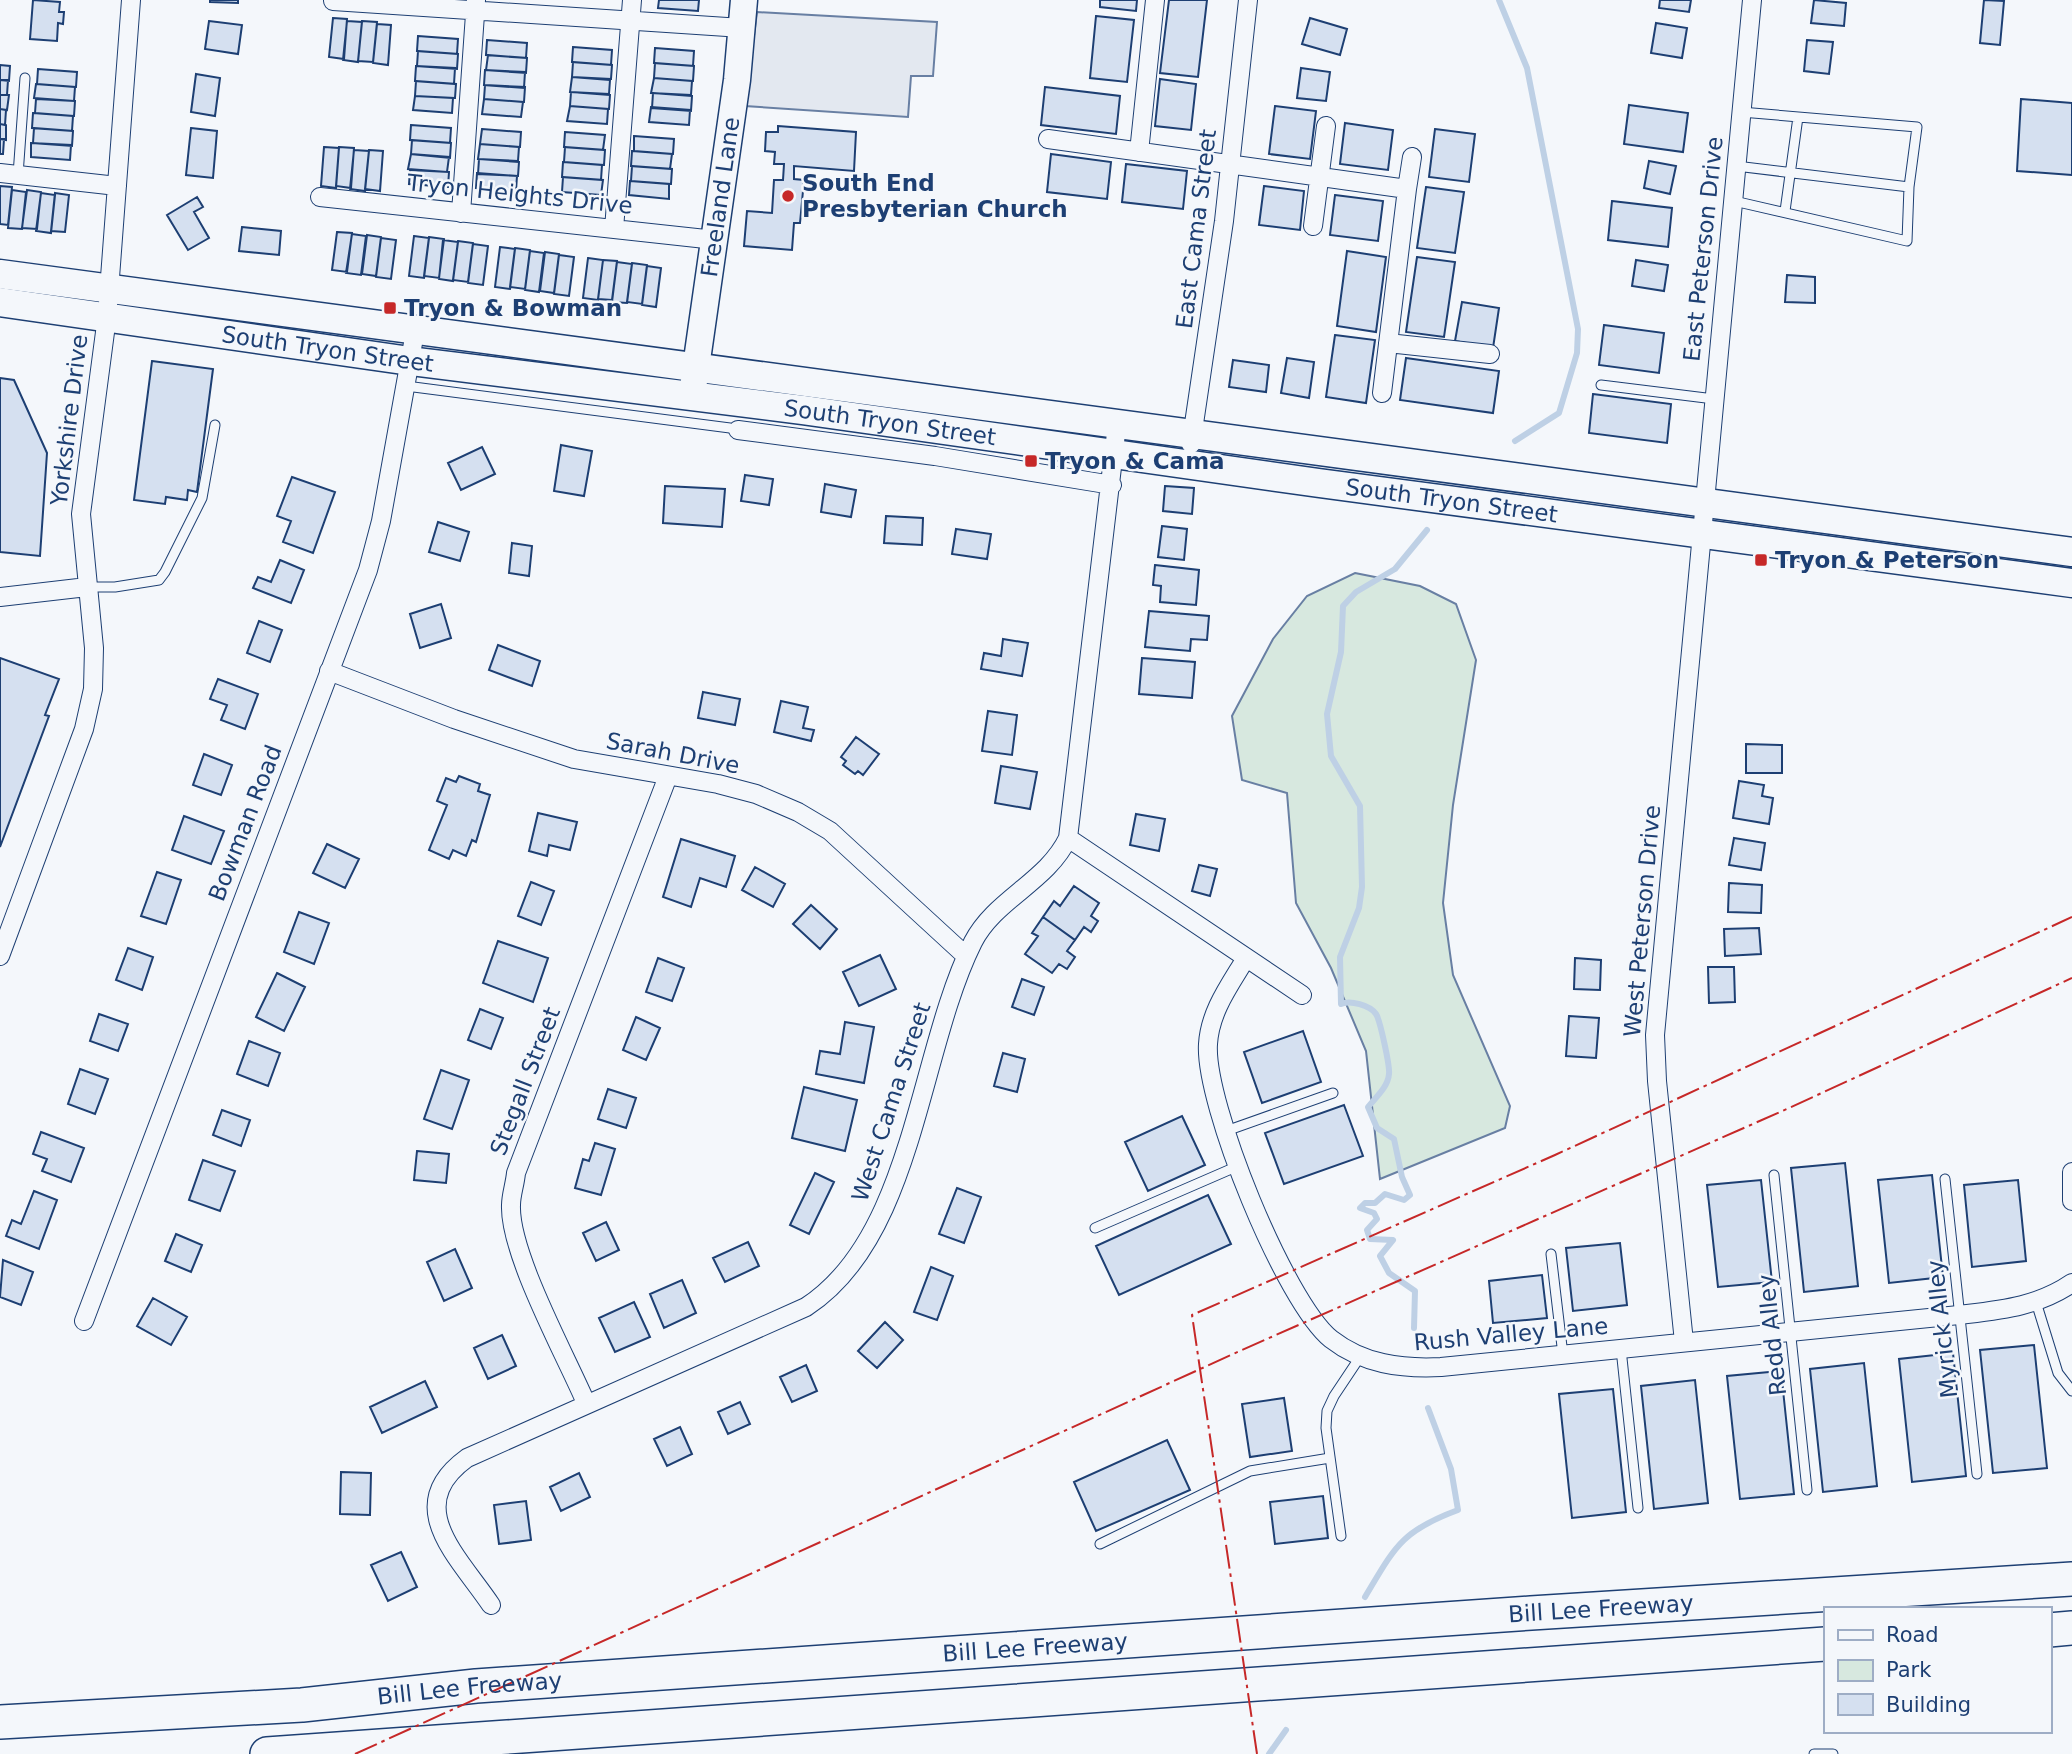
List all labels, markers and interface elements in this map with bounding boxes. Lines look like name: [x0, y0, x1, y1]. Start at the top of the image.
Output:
street label: Freeland Lane: [696, 115, 745, 279]
street label: East Cama Street: [1171, 128, 1221, 330]
street label: East Peterson Drive: [1678, 135, 1728, 363]
street label: Tryon Heights Drive: [405, 169, 634, 219]
place label: South End Presbyterian Church: [802, 170, 1068, 222]
marker: South End Presbyterian Church: [780, 188, 796, 204]
place label: Tryon & Bowman: [404, 295, 622, 321]
marker: Tryon & Bowman: [382, 300, 398, 316]
street label: South Tryon Street: [220, 321, 435, 377]
street label: Yorkshire Drive: [45, 333, 92, 508]
street label: South Tryon Street: [782, 395, 998, 450]
place label: Tryon & Cama: [1045, 448, 1225, 474]
marker: Tryon & Cama: [1023, 453, 1039, 469]
street label: South Tryon Street: [1344, 474, 1559, 528]
place label: Tryon & Peterson: [1775, 547, 1999, 573]
marker: Tryon & Peterson: [1753, 552, 1769, 568]
street label: Sarah Drive: [604, 727, 742, 779]
street label: Bowman Road: [203, 741, 287, 905]
street label: West Peterson Drive: [1619, 804, 1665, 1038]
street label: West Cama Street: [847, 999, 935, 1205]
street label: Stegall Street: [485, 1003, 565, 1159]
street label: Myrick Alley: [1922, 1259, 1962, 1399]
street label: Redd Alley: [1753, 1273, 1791, 1397]
street label: Rush Valley Lane: [1413, 1313, 1609, 1355]
street label: Bill Lee Freeway: [1507, 1590, 1694, 1628]
legend: [1824, 1607, 2051, 1733]
text: Road: [1886, 1623, 1939, 1647]
street label: Bill Lee Freeway: [942, 1628, 1129, 1667]
text: Park: [1886, 1658, 1932, 1682]
street label: Bill Lee Freeway: [376, 1667, 563, 1710]
text: Building: [1886, 1693, 1971, 1717]

